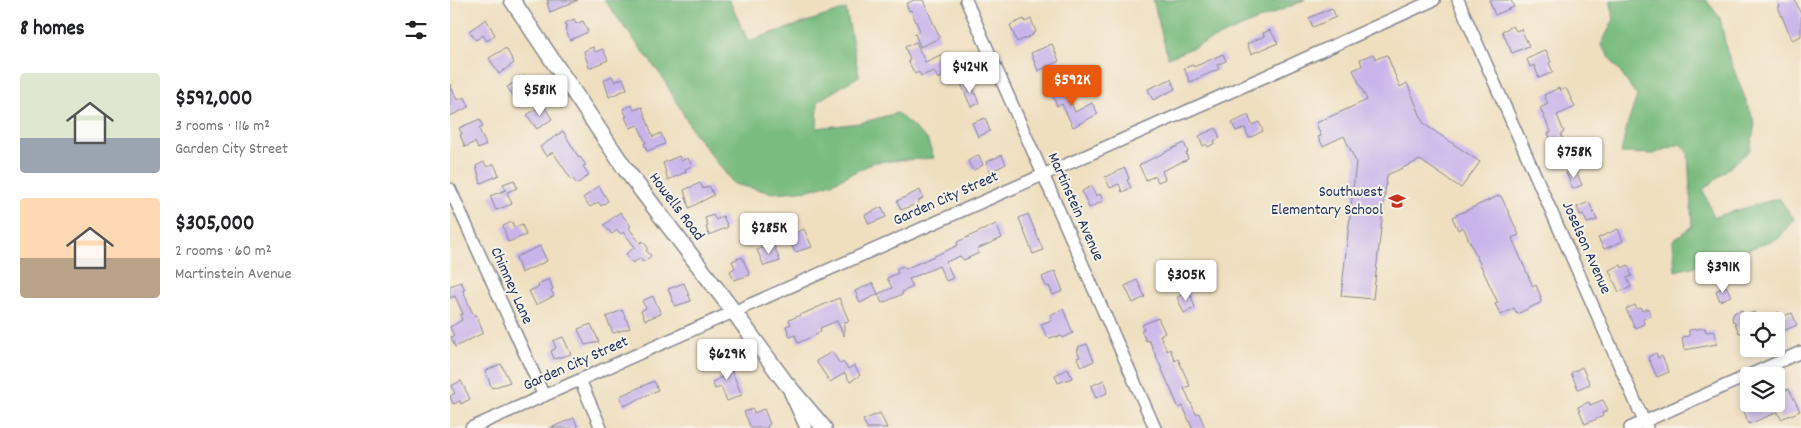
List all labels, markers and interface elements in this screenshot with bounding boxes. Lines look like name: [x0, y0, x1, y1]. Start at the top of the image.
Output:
text: 8 homes: [20, 15, 85, 45]
icon: filters: [402, 16, 430, 44]
pin: $424K: [935, 52, 1005, 94]
text: $424K: [952, 56, 988, 79]
pin: $592K: [1037, 64, 1107, 107]
text: $592K: [1053, 69, 1091, 92]
pin: $581K: [505, 74, 575, 117]
text: $581K: [524, 79, 556, 102]
text: $592,000: [175, 85, 253, 115]
icon: home: [60, 93, 120, 153]
text: 3 rooms · 116 m²: [175, 115, 270, 138]
pin: $758K: [1539, 136, 1609, 179]
text: Garden City Street: [175, 138, 288, 161]
text: $758K: [1556, 141, 1592, 164]
street label: Martinstein Avenue: [1041, 149, 1109, 265]
street label: Garden City Street: [890, 166, 1002, 232]
street label: Howells Road: [643, 168, 709, 246]
place label: Southwest Elementary School: [1271, 181, 1383, 222]
school or university icon: Southwest Elementary School: [1387, 191, 1407, 211]
street label: Joselson Avenue: [1555, 198, 1617, 298]
text: $305,000: [175, 210, 254, 240]
pin: $285K: [734, 212, 804, 255]
text: $285K: [751, 217, 787, 240]
icon: home: [60, 218, 120, 278]
text: 2 rooms · 60 m²: [175, 240, 272, 263]
street label: Chimney Lane: [484, 244, 538, 328]
pin: $391K: [1688, 252, 1758, 294]
text: $391K: [1706, 256, 1740, 279]
pin: $305K: [1151, 260, 1221, 302]
text: Martinstein Avenue: [175, 263, 291, 286]
text: $305K: [1167, 264, 1205, 287]
map controls: [1740, 312, 1785, 412]
button: locate: [1740, 312, 1785, 357]
street label: Garden City Street: [520, 331, 632, 397]
pin: $629K: [692, 338, 762, 381]
text: $629K: [708, 343, 746, 366]
button: layers: [1740, 367, 1785, 412]

